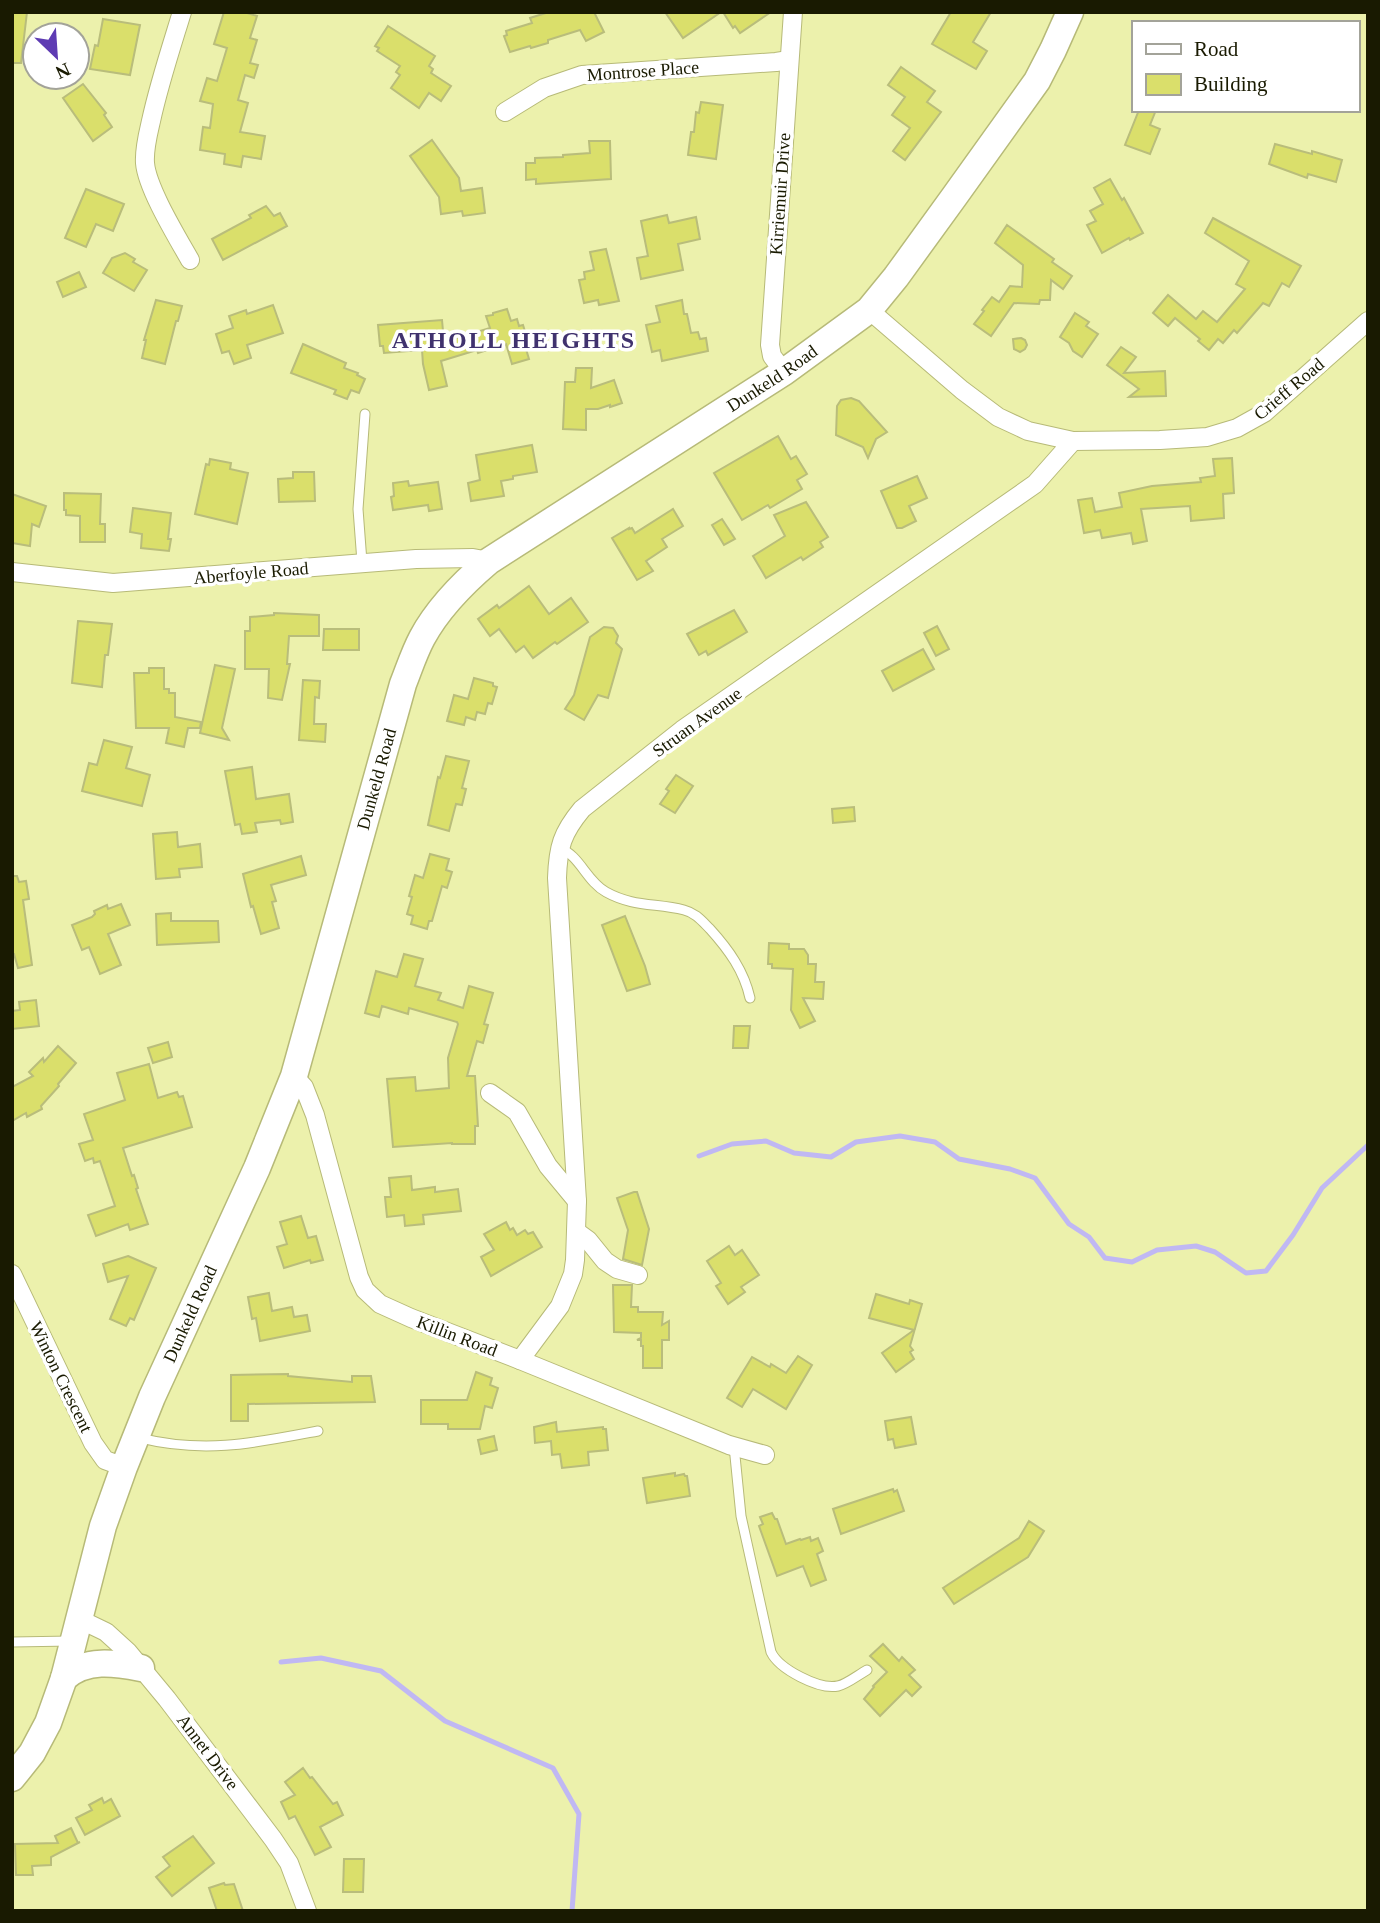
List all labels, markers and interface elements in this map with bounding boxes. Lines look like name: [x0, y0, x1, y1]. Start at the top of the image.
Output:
north arrow: [21, 21, 91, 91]
legend: [1132, 21, 1359, 112]
text: Road: [1194, 37, 1239, 61]
street label: Montrose Place: [586, 57, 700, 85]
text: N: [52, 59, 74, 83]
text: Building: [1194, 72, 1268, 96]
street label: Kirriemuir Drive: [766, 132, 794, 256]
district label: ATHOLL HEIGHTS: [392, 327, 636, 353]
street label: Dunkeld Road: [723, 341, 821, 416]
street label: Crieff Road: [1250, 354, 1328, 424]
street label: Aberfoyle Road: [193, 558, 309, 588]
street label: Struan Avenue: [649, 683, 745, 761]
street label: Dunkeld Road: [353, 726, 400, 832]
street label: Dunkeld Road: [159, 1262, 221, 1366]
street label: Killin Road: [414, 1312, 500, 1360]
street label: Winton Crescent: [26, 1318, 96, 1436]
street label: Annet Drive: [173, 1710, 243, 1794]

